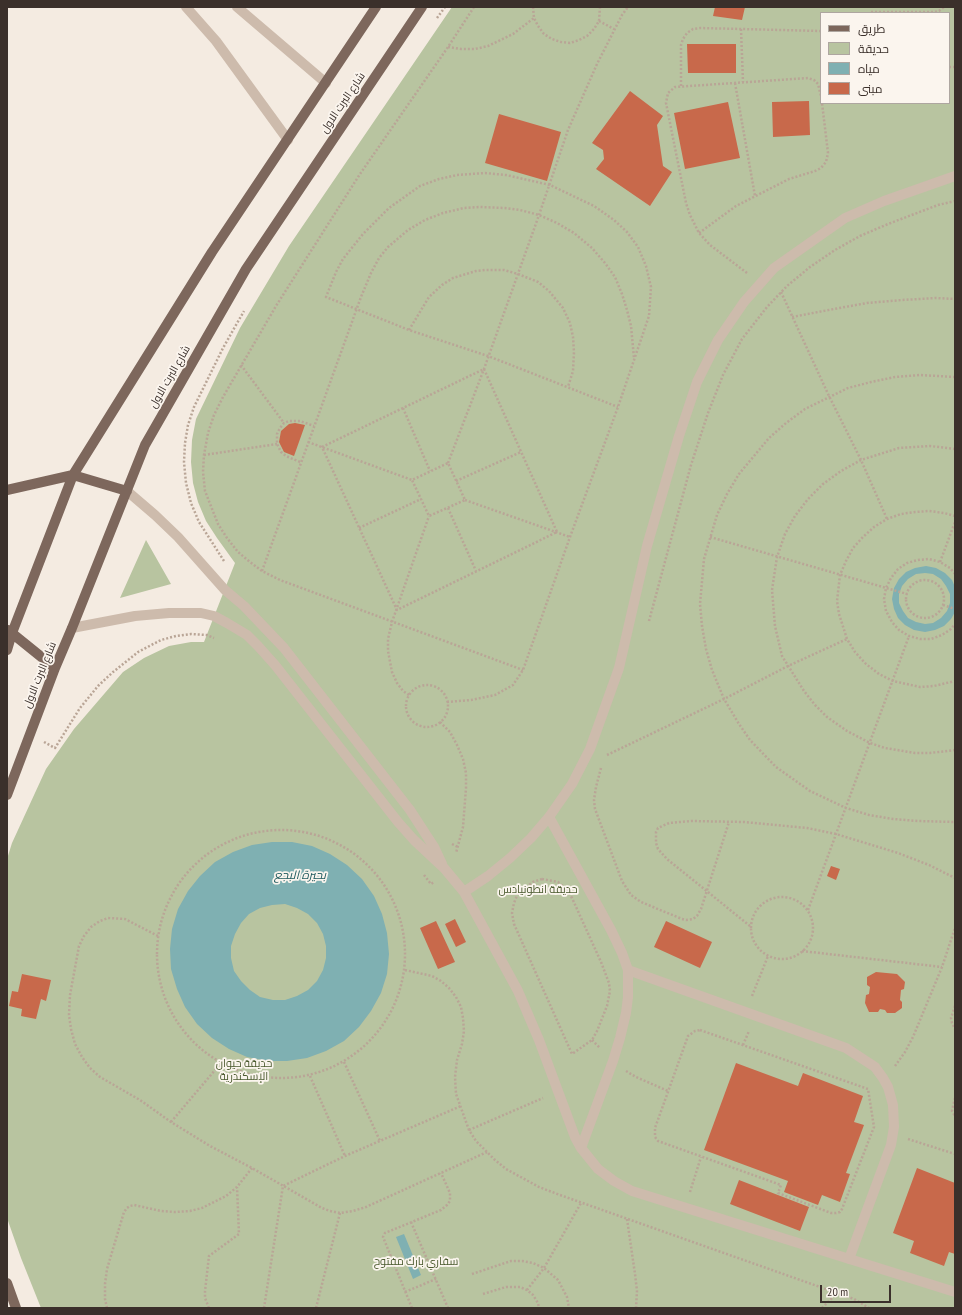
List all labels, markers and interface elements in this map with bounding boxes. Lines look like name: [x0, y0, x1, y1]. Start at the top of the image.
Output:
legend: [820, 12, 950, 104]
text: طريق: [858, 21, 885, 36]
text: حديقة: [858, 41, 889, 56]
text: مياه: [858, 61, 880, 76]
street label: شارع البرت الاول: [318, 70, 368, 136]
text: مبنى: [858, 81, 883, 96]
street label: شارع البرت الاول: [147, 343, 193, 411]
street label: شارع البرت الاول: [21, 640, 59, 710]
water label: بحيرة البجع: [274, 869, 326, 883]
park label: حديقة انطونيادس: [498, 883, 578, 897]
park label: حديقة حيوان الإسكندرية: [216, 1057, 272, 1083]
park label: سفاري بارك مفتوح: [374, 1255, 458, 1269]
scale bar: [822, 1277, 893, 1303]
text: 20 m: [827, 1284, 848, 1299]

